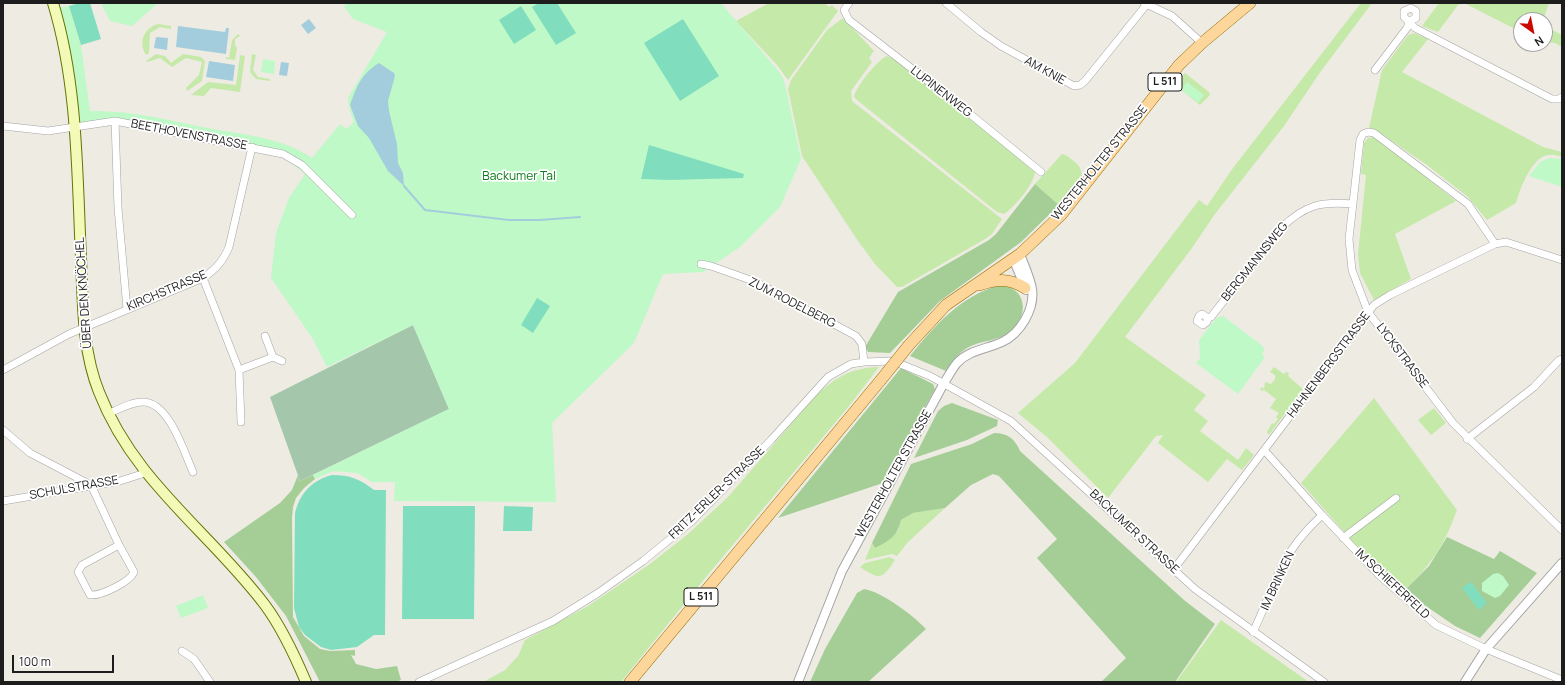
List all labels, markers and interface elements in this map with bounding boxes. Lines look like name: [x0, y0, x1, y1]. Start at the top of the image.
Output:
north arrow: [1513, 12, 1553, 52]
text: N: [1532, 33, 1547, 50]
street label: AM KNIE: [1022, 54, 1068, 88]
street label: LUPINENWEG: [907, 64, 975, 120]
road number: L 511: [1148, 73, 1182, 91]
street label: WESTERHOLTER STRASSE: [1049, 103, 1151, 223]
street label: BEETHOVENSTRASSE: [130, 117, 248, 153]
park label: Backumer Tal: [482, 170, 556, 184]
street label: BERGMANNSWEG: [1219, 220, 1291, 304]
street label: ÜBER DEN KNÖCHEL: [73, 237, 95, 349]
street label: KIRCHSTRASSE: [125, 268, 209, 314]
street label: ZUM RODELBERG: [746, 275, 838, 331]
street label: HAHNENBERGSTRASSE: [1284, 309, 1374, 421]
street label: LYCKSTRASSE: [1373, 321, 1431, 391]
street label: WESTERHOLTER STRASSE: [853, 408, 935, 540]
street label: FRITZ-ERLER-STRASSE: [666, 444, 768, 542]
street label: SCHULSTRASSE: [28, 473, 120, 503]
street label: BACKUMER STRASSE: [1086, 487, 1182, 577]
street label: IM SCHIEFERFELD: [1352, 546, 1432, 622]
street label: IM BRINKEN: [1258, 549, 1298, 613]
road number: L 511: [684, 588, 718, 606]
scale bar: [14, 647, 116, 673]
text: 100 m: [19, 653, 51, 670]

